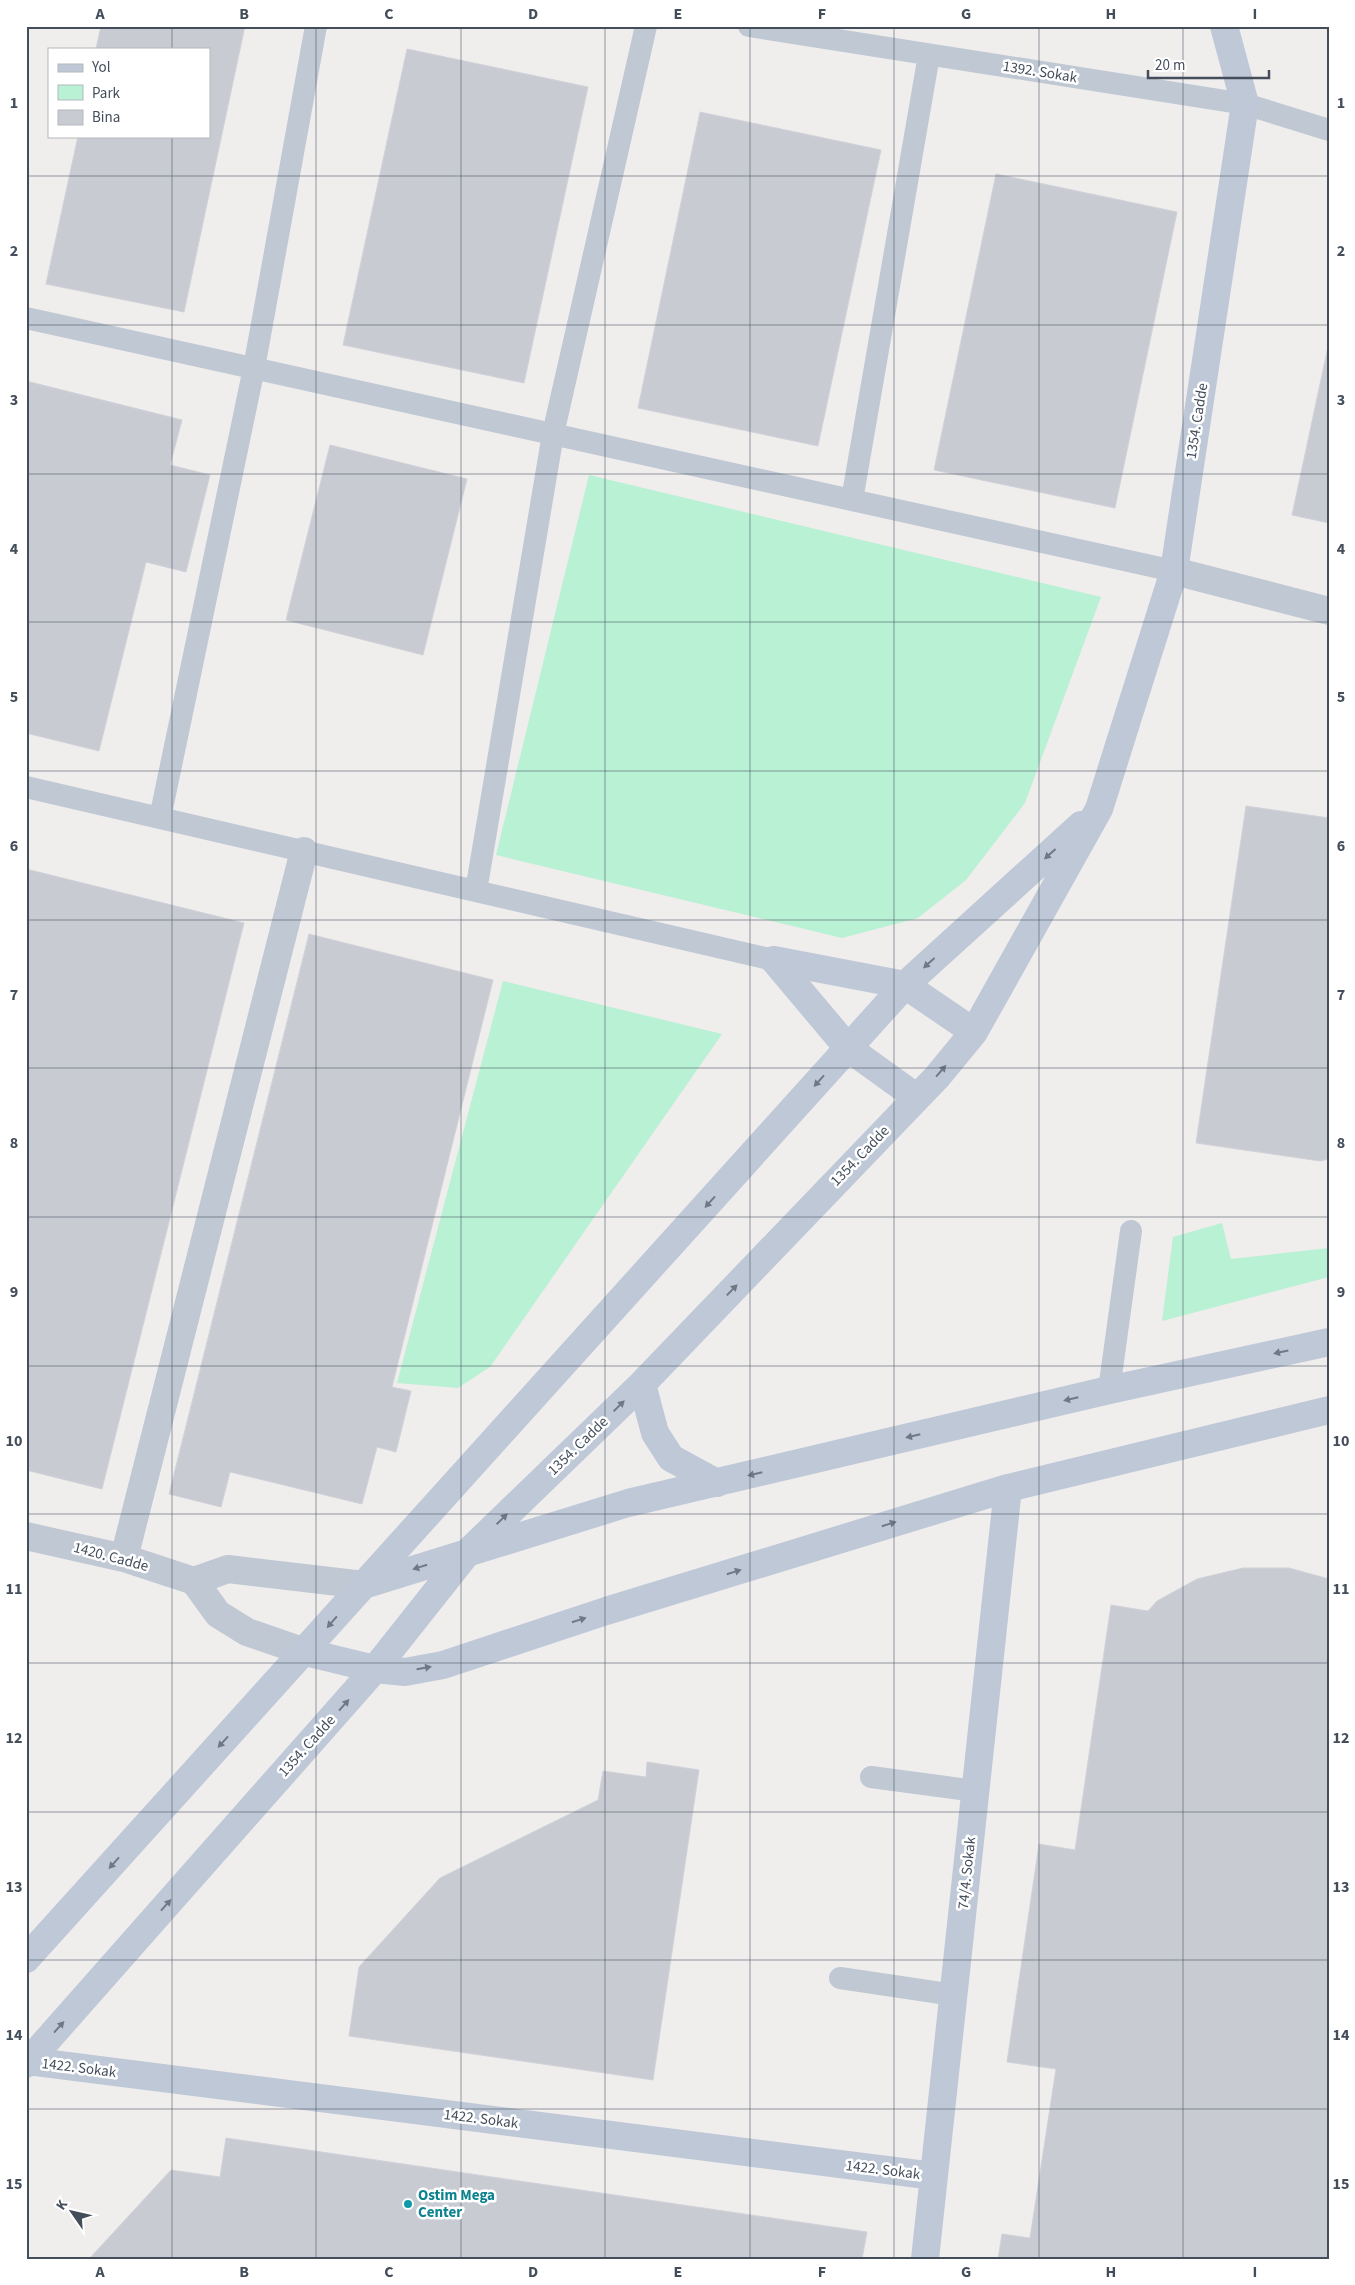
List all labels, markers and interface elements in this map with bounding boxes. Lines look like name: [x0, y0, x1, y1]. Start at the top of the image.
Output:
text: A: [94, 3, 105, 25]
text: B: [239, 3, 249, 25]
text: C: [384, 3, 394, 25]
text: D: [528, 3, 538, 25]
text: E: [674, 3, 682, 25]
text: F: [818, 3, 826, 25]
text: G: [961, 3, 971, 25]
text: H: [1106, 3, 1116, 25]
text: I: [1253, 3, 1257, 25]
legend: [48, 48, 210, 138]
scale bar: [1148, 48, 1269, 80]
text: 20 m: [1155, 55, 1185, 76]
street label: 1392. Sokak: [1001, 56, 1079, 88]
text: Yol: [91, 57, 111, 78]
text: Park: [92, 83, 121, 104]
text: 1: [10, 92, 18, 114]
text: 1: [1337, 92, 1345, 114]
text: Bina: [92, 107, 120, 128]
text: 2: [10, 240, 18, 262]
text: 2: [1337, 240, 1345, 262]
street label: 1354. Cadde: [1181, 381, 1213, 461]
text: 3: [10, 389, 18, 411]
text: 3: [1337, 389, 1345, 411]
text: 4: [10, 538, 19, 560]
text: 4: [1337, 538, 1346, 560]
text: 5: [10, 686, 18, 708]
text: 5: [1337, 686, 1345, 708]
text: 6: [10, 835, 18, 857]
text: 6: [1337, 835, 1345, 857]
one-way arrow: [1043, 848, 1056, 859]
one-way arrow: [923, 957, 936, 968]
text: 7: [10, 984, 18, 1006]
text: 7: [1337, 984, 1345, 1006]
one-way arrow: [936, 1065, 947, 1078]
one-way arrow: [813, 1075, 825, 1087]
street label: 1354. Cadde: [826, 1121, 894, 1191]
text: 8: [10, 1132, 18, 1154]
text: 8: [1337, 1132, 1345, 1154]
one-way arrow: [704, 1195, 716, 1207]
text: 9: [10, 1281, 18, 1303]
text: 9: [1337, 1281, 1345, 1303]
one-way arrow: [726, 1284, 738, 1296]
one-way arrow: [1274, 1348, 1289, 1356]
one-way arrow: [1064, 1395, 1079, 1403]
one-way arrow: [613, 1400, 625, 1412]
street label: 1354. Cadde: [543, 1412, 613, 1480]
text: 10: [6, 1430, 22, 1452]
text: 10: [1333, 1430, 1349, 1452]
one-way arrow: [906, 1432, 921, 1440]
one-way arrow: [747, 1470, 762, 1478]
one-way arrow: [496, 1513, 508, 1525]
one-way arrow: [882, 1520, 897, 1528]
street label: 1420. Cadde: [71, 1537, 151, 1577]
one-way arrow: [413, 1564, 428, 1572]
one-way arrow: [726, 1568, 741, 1575]
text: 11: [6, 1578, 22, 1600]
text: 11: [1333, 1578, 1349, 1600]
one-way arrow: [326, 1615, 338, 1627]
one-way arrow: [571, 1616, 586, 1623]
one-way arrow: [416, 1664, 432, 1672]
one-way arrow: [338, 1699, 349, 1712]
street label: 1354. Cadde: [274, 1710, 340, 1782]
text: 12: [6, 1727, 22, 1749]
text: 12: [1333, 1727, 1349, 1749]
one-way arrow: [217, 1736, 229, 1748]
street label: 74/4. Sokak: [953, 1835, 981, 1910]
one-way arrow: [108, 1856, 120, 1868]
text: 13: [6, 1876, 22, 1898]
text: 13: [1333, 1876, 1349, 1898]
one-way arrow: [160, 1900, 172, 1912]
one-way arrow: [53, 2021, 64, 2034]
text: 14: [6, 2024, 23, 2046]
text: 14: [1333, 2024, 1350, 2046]
street label: 1422. Sokak: [41, 2053, 118, 2083]
street label: 1422. Sokak: [443, 2104, 520, 2134]
street label: 1422. Sokak: [845, 2155, 922, 2185]
text: 15: [6, 2173, 22, 2195]
text: 15: [1333, 2173, 1349, 2195]
place label: Ostim Mega Center: [418, 2185, 495, 2223]
north arrow: [48, 2188, 98, 2238]
text: K: [51, 2196, 73, 2214]
marker: Ostim Mega Center: [402, 2198, 414, 2210]
text: A: [94, 2261, 105, 2283]
text: B: [239, 2261, 249, 2283]
text: C: [384, 2261, 394, 2283]
text: D: [528, 2261, 538, 2283]
text: E: [674, 2261, 682, 2283]
text: F: [818, 2261, 826, 2283]
text: G: [961, 2261, 971, 2283]
text: H: [1106, 2261, 1116, 2283]
text: I: [1253, 2261, 1257, 2283]

